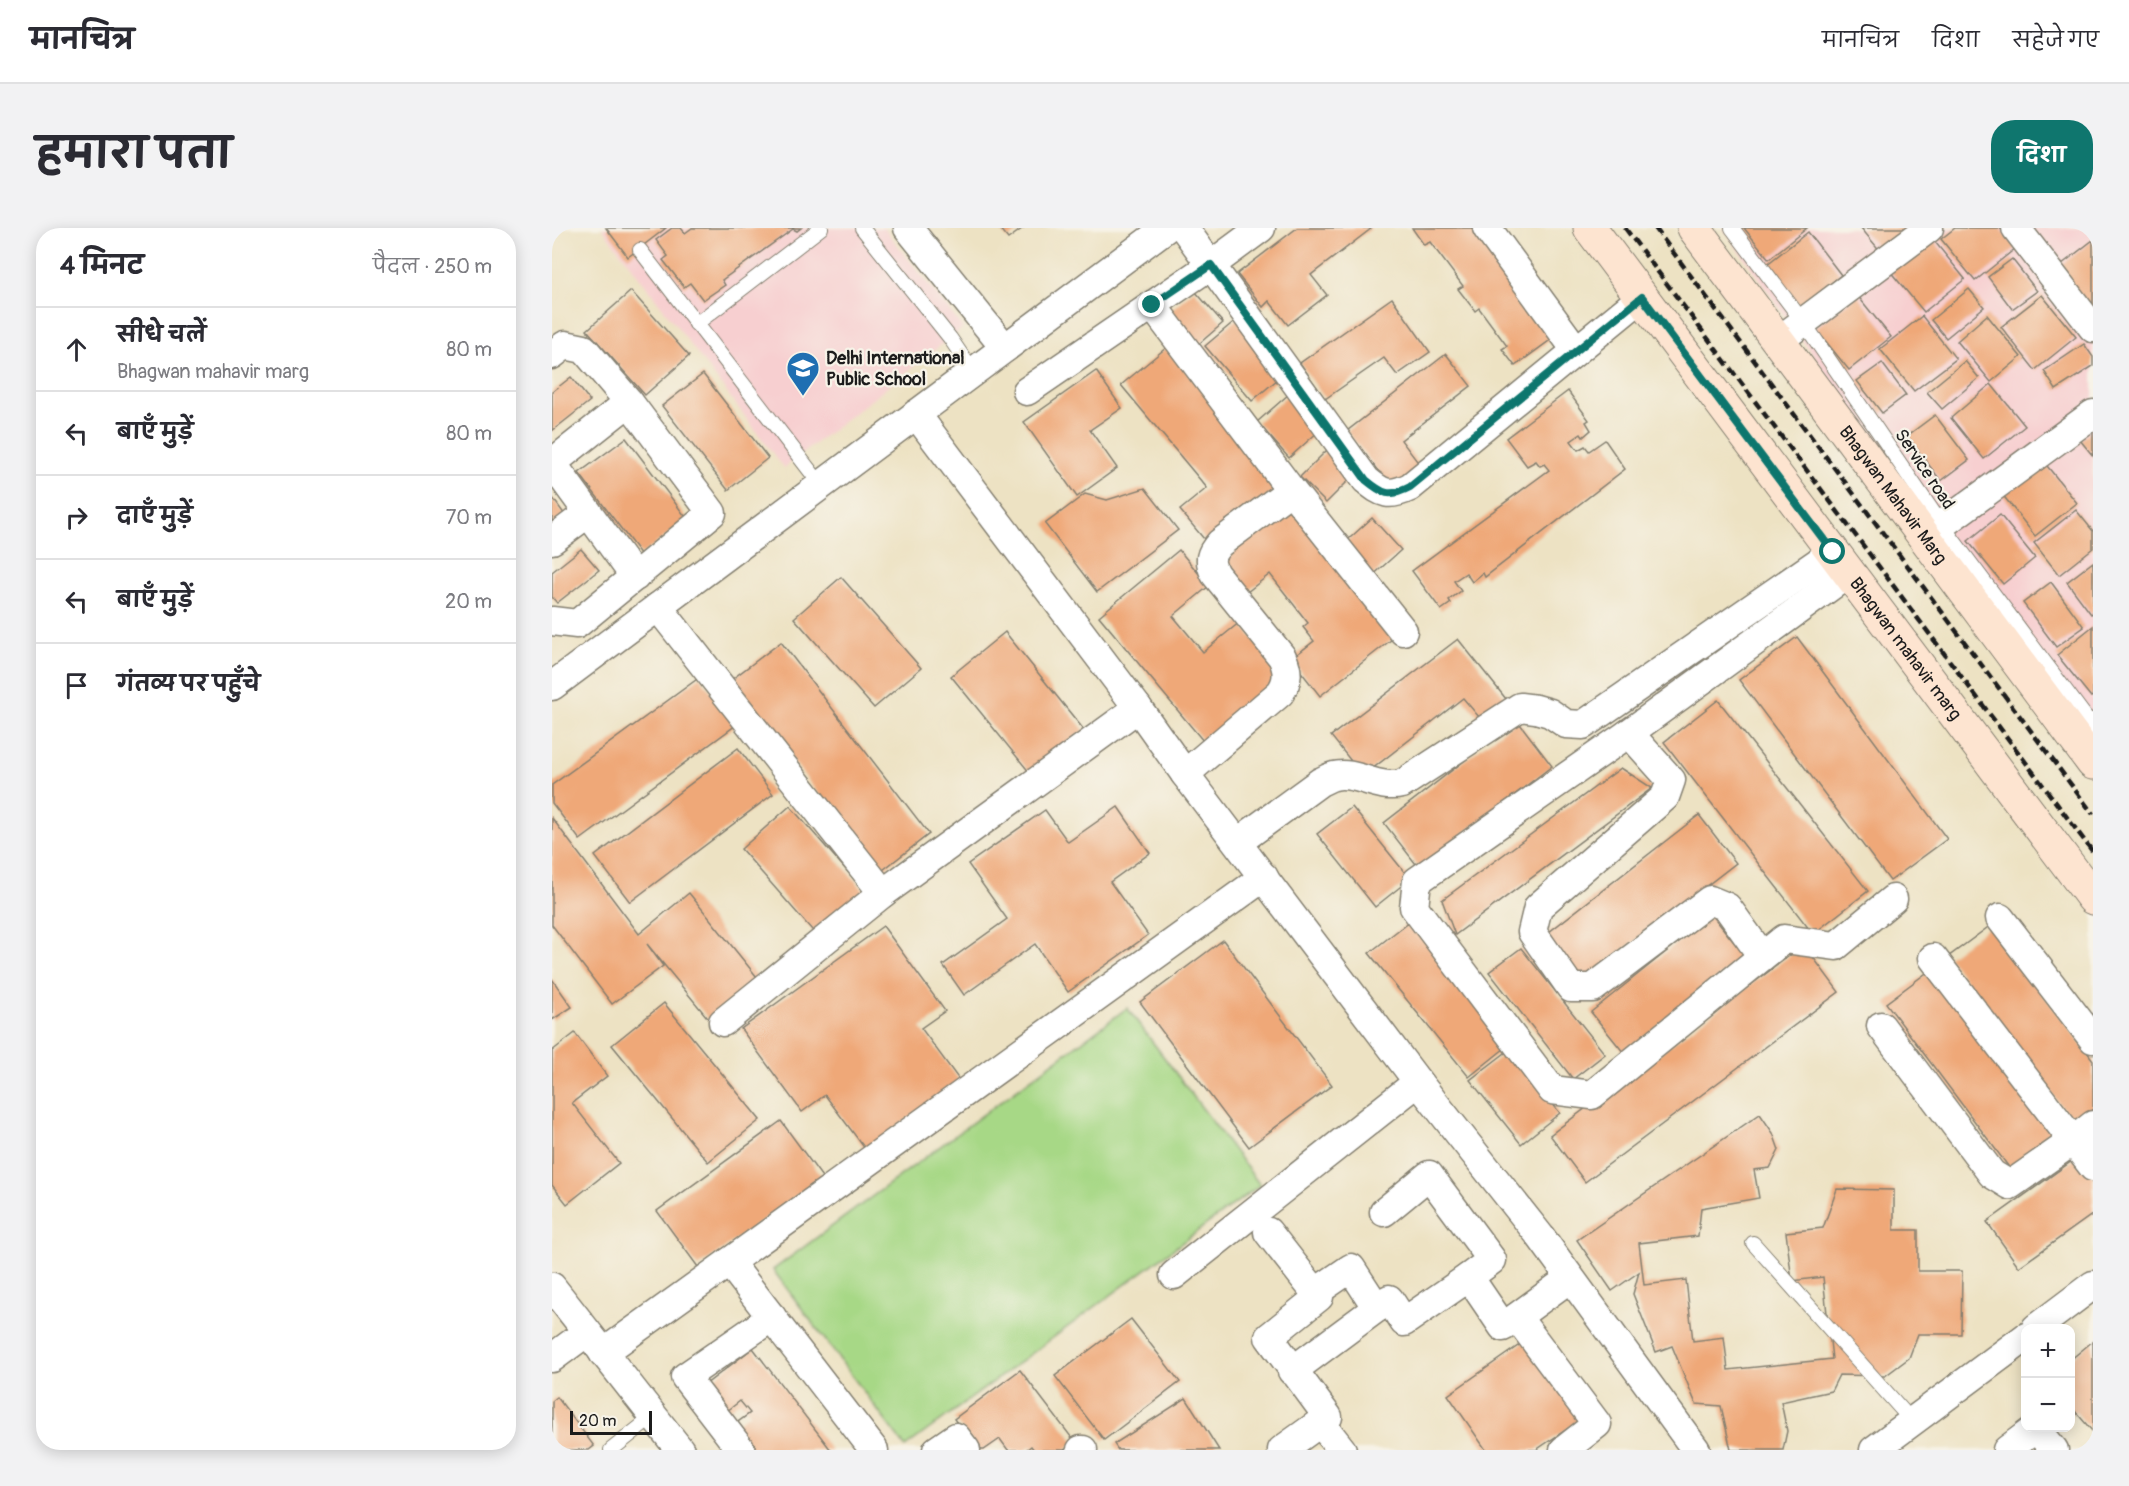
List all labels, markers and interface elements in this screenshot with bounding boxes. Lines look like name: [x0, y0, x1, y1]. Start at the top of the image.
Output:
text: मानचित्र: [30, 23, 134, 58]
text: मानचित्र: [1822, 27, 1899, 54]
text: दिशा: [1932, 27, 1980, 54]
text: सहेजे गए: [2013, 27, 2099, 54]
button: दिशा: [1991, 120, 2093, 193]
text: हमारा पता: [36, 128, 232, 180]
text: 4 मिनट: [60, 250, 144, 282]
text: पैदल · 250 m: [373, 254, 492, 279]
route end: [1138, 291, 1164, 317]
text: सीधे चलें: [117, 321, 206, 349]
icon: ahead: [60, 333, 93, 366]
text: 80 m: [446, 337, 492, 362]
place label: Delhi International Public School: [826, 347, 965, 391]
school or university icon: Delhi International Public School: [785, 350, 821, 397]
text: Bhagwan mahavir marg: [117, 359, 309, 384]
icon: left: [60, 417, 93, 450]
text: बाएँ मुड़ें: [117, 418, 193, 446]
text: 80 m: [446, 421, 492, 446]
street label: Bhagwan Mahavir Marg: [1834, 421, 1952, 569]
street label: Service road: [1889, 425, 1960, 514]
icon: right: [60, 501, 93, 534]
text: दाएँ मुड़ें: [117, 502, 193, 530]
text: 70 m: [446, 505, 492, 530]
route start: [1819, 538, 1845, 564]
street label: Bhagwan mahavir marg: [1844, 573, 1967, 725]
icon: left: [60, 585, 93, 618]
text: बाएँ मुड़ें: [117, 586, 193, 614]
text: 20 m: [445, 589, 492, 614]
icon: arrive: [60, 669, 93, 702]
text: गंतव्य पर पहुँचे: [117, 670, 260, 698]
map controls: [2021, 1324, 2075, 1432]
button: +: [2021, 1324, 2075, 1378]
button: −: [2021, 1378, 2075, 1432]
scale bar: [570, 1408, 652, 1436]
text: 20 m: [579, 1411, 617, 1431]

